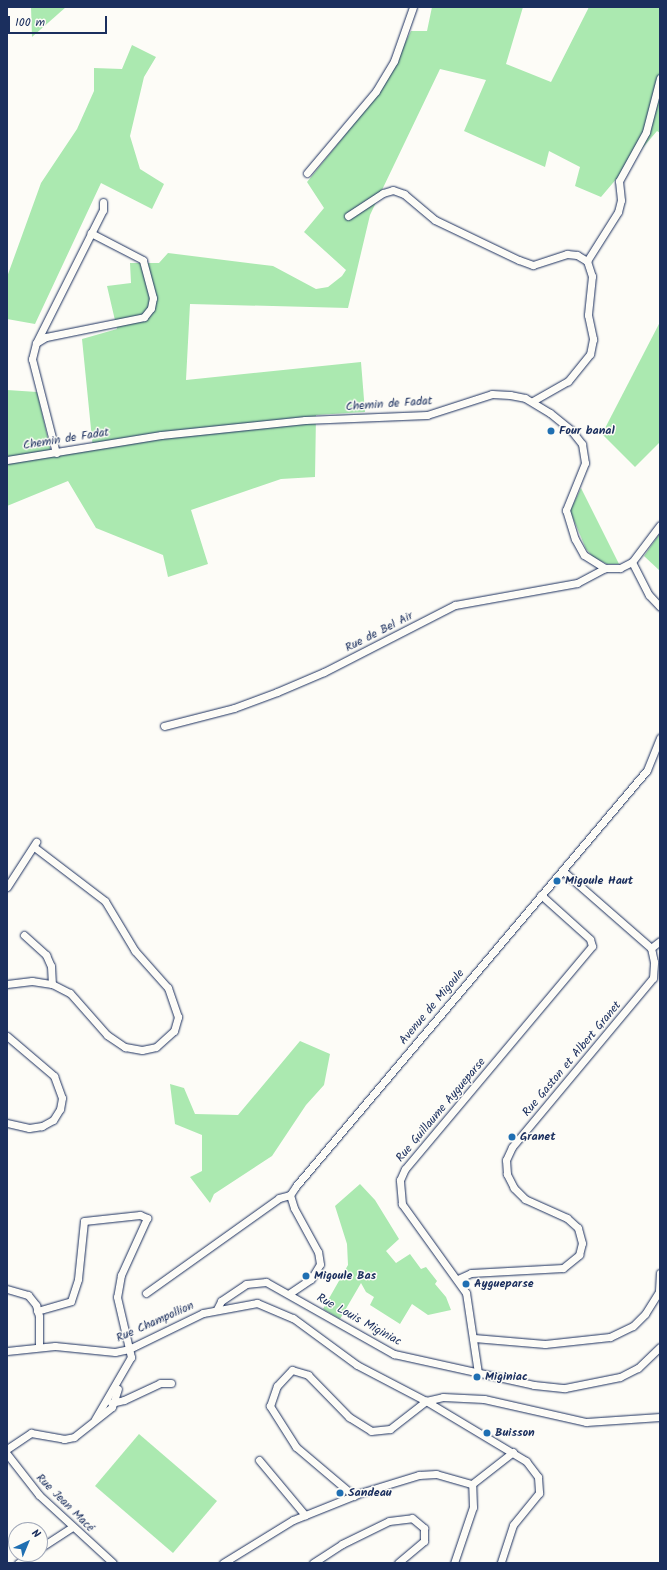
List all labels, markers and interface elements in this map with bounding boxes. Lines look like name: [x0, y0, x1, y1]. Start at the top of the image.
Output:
scale bar: [10, 8, 109, 34]
text: 100 m: [15, 13, 45, 32]
street label: Chemin de Fadat: [345, 394, 433, 414]
place label: Four banal: [559, 424, 615, 438]
street label: Chemin de Fadat: [22, 425, 110, 453]
marker: Four banal: [546, 426, 556, 436]
street label: Rue de Bel Air: [343, 609, 415, 655]
place label: Migoule Haut: [565, 874, 633, 888]
marker: Migoule Haut: [552, 876, 562, 886]
street label: Avenue de Migoule: [396, 966, 468, 1048]
street label: Rue Gaston et Albert Granet: [520, 998, 624, 1120]
street label: Rue Guillaume Aygueparse: [393, 1055, 489, 1165]
place label: Granet: [520, 1130, 556, 1144]
marker: Granet: [507, 1132, 517, 1142]
place label: Migoule Bas: [314, 1269, 376, 1283]
marker: Migoule Bas: [301, 1271, 311, 1281]
place label: Aygueparse: [474, 1277, 534, 1291]
marker: Aygueparse: [461, 1279, 471, 1289]
street label: Rue Louis Miginiac: [314, 1291, 404, 1349]
street label: Rue Champollion: [114, 1298, 196, 1346]
place label: Miginiac: [485, 1370, 528, 1384]
marker: Miginiac: [472, 1372, 482, 1382]
place label: Buisson: [495, 1426, 535, 1440]
marker: Buisson: [482, 1428, 492, 1438]
street label: Rue Jean Macé: [33, 1471, 97, 1535]
place label: Sandeau: [348, 1486, 392, 1500]
marker: Sandeau: [335, 1488, 345, 1498]
north arrow: [8, 1522, 48, 1562]
text: N: [27, 1525, 44, 1543]

